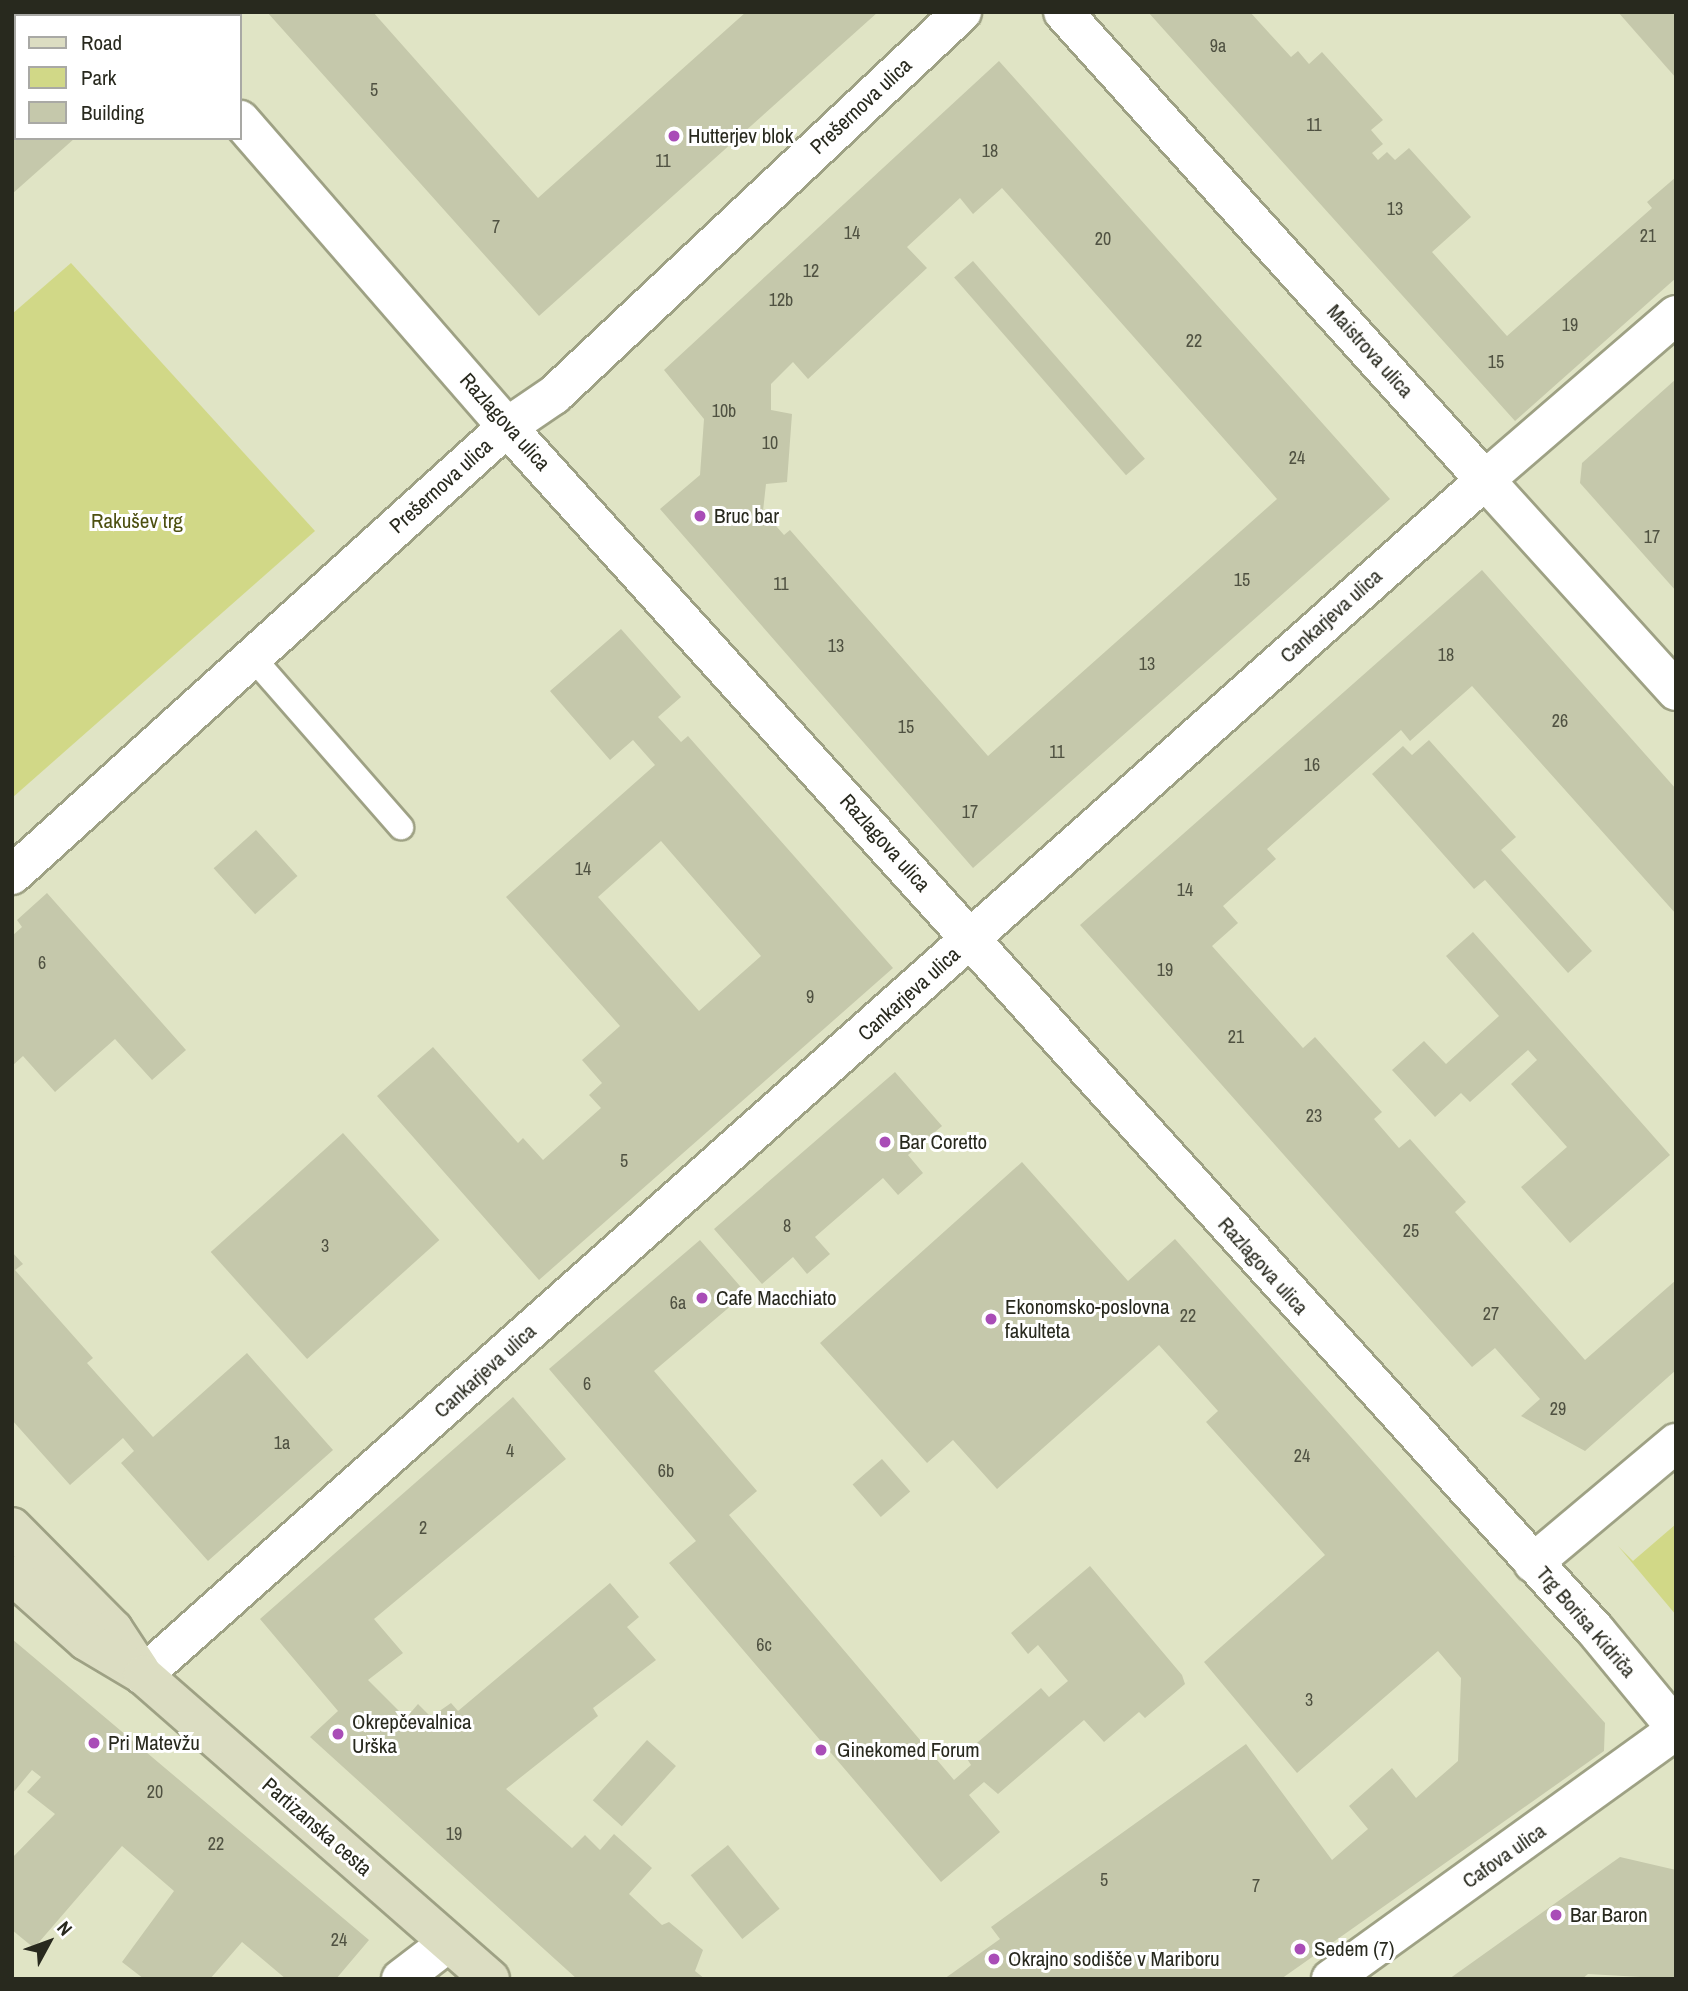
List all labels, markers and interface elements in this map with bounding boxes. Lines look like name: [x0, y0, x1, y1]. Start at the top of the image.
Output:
legend: [14, 14, 242, 140]
text: Road: [81, 28, 122, 57]
house number: 9a: [1210, 35, 1226, 57]
street label: Prešernova ulica: [805, 53, 917, 159]
text: Park: [81, 63, 116, 92]
house number: 5: [370, 79, 378, 101]
text: Building: [81, 98, 144, 127]
house number: 11: [1306, 114, 1322, 136]
place label: Hutterjev blok: [688, 123, 793, 149]
marker: Hutterjev blok: [666, 128, 682, 144]
house number: 18: [982, 140, 998, 162]
house number: 11: [655, 150, 671, 172]
house number: 13: [1387, 198, 1403, 220]
house number: 7: [492, 216, 500, 238]
house number: 14: [844, 222, 860, 244]
house number: 21: [1640, 225, 1656, 247]
house number: 20: [1095, 228, 1111, 250]
house number: 12: [803, 260, 819, 282]
house number: 12b: [769, 289, 793, 311]
street label: Maistrova ulica: [1322, 299, 1418, 403]
house number: 19: [1562, 314, 1578, 336]
house number: 22: [1186, 330, 1202, 352]
house number: 15: [1488, 351, 1504, 373]
street label: Razlagova ulica: [455, 368, 555, 476]
house number: 10b: [712, 400, 736, 422]
house number: 10: [762, 432, 778, 454]
street label: Prešernova ulica: [385, 433, 497, 539]
house number: 24: [1289, 447, 1305, 469]
place label: Bruc bar: [714, 503, 779, 529]
park label: Rakušev trg: [91, 508, 183, 534]
marker: Bruc bar: [692, 508, 708, 524]
house number: 17: [1644, 526, 1660, 548]
street label: Cankarjeva ulica: [1275, 564, 1387, 668]
house number: 15: [1234, 569, 1250, 591]
house number: 11: [773, 573, 789, 595]
house number: 13: [828, 635, 844, 657]
house number: 18: [1438, 644, 1454, 666]
house number: 13: [1139, 653, 1155, 675]
house number: 26: [1552, 710, 1568, 732]
house number: 15: [898, 716, 914, 738]
house number: 11: [1049, 741, 1065, 763]
house number: 16: [1304, 754, 1320, 776]
street label: Razlagova ulica: [835, 789, 935, 897]
house number: 17: [962, 801, 978, 823]
house number: 14: [575, 858, 591, 880]
house number: 14: [1177, 879, 1193, 901]
street label: Cankarjeva ulica: [853, 942, 965, 1046]
house number: 6: [38, 952, 46, 974]
house number: 19: [1157, 959, 1173, 981]
house number: 9: [806, 986, 814, 1008]
house number: 21: [1228, 1026, 1244, 1048]
house number: 23: [1306, 1105, 1322, 1127]
place label: Bar Coretto: [899, 1129, 987, 1155]
marker: Bar Coretto: [877, 1134, 893, 1150]
house number: 5: [620, 1150, 628, 1172]
street label: Razlagova ulica: [1213, 1212, 1313, 1320]
house number: 8: [783, 1215, 791, 1237]
house number: 25: [1403, 1220, 1419, 1242]
house number: 3: [321, 1235, 329, 1257]
place label: Cafe Macchiato: [716, 1285, 837, 1311]
marker: Cafe Macchiato: [694, 1290, 710, 1306]
house number: 6a: [670, 1292, 686, 1314]
place label: Ekonomsko-poslovna fakulteta: [1005, 1294, 1170, 1344]
house number: 27: [1483, 1303, 1499, 1325]
house number: 22: [1180, 1305, 1196, 1327]
marker: Ekonomsko-poslovna fakulteta: [983, 1311, 999, 1327]
street label: Cankarjeva ulica: [429, 1319, 541, 1423]
house number: 6: [583, 1373, 591, 1395]
house number: 29: [1550, 1398, 1566, 1420]
house number: 1a: [274, 1432, 290, 1454]
house number: 4: [506, 1440, 514, 1462]
house number: 24: [1294, 1445, 1310, 1467]
house number: 6b: [658, 1460, 674, 1482]
house number: 2: [419, 1517, 427, 1539]
street label: Trg Borisa Kidriča: [1531, 1561, 1641, 1683]
house number: 6c: [756, 1634, 772, 1656]
house number: 3: [1305, 1689, 1313, 1711]
place label: Okrepčevalnica Urška: [352, 1709, 472, 1759]
marker: Okrepčevalnica Urška: [330, 1726, 346, 1742]
place label: Pri Matevžu: [108, 1730, 200, 1756]
marker: Pri Matevžu: [86, 1735, 102, 1751]
place label: Ginekomed Forum: [837, 1737, 980, 1763]
marker: Ginekomed Forum: [811, 1740, 831, 1760]
street label: Partizanska cesta: [257, 1773, 377, 1881]
house number: 20: [147, 1781, 163, 1803]
street label: Cafova ulica: [1458, 1818, 1550, 1894]
house number: 19: [446, 1823, 462, 1845]
house number: 22: [208, 1833, 224, 1855]
house number: 5: [1100, 1869, 1108, 1891]
house number: 7: [1252, 1875, 1260, 1897]
place label: Bar Baron: [1570, 1902, 1648, 1928]
north arrow: [14, 1907, 84, 1977]
marker: Bar Baron: [1548, 1907, 1564, 1923]
text: N: [51, 1915, 78, 1941]
house number: 24: [331, 1929, 347, 1951]
place label: Sedem (7): [1314, 1936, 1394, 1962]
marker: Sedem (7): [1292, 1941, 1308, 1957]
place label: Okrajno sodišče v Mariboru: [1008, 1946, 1220, 1972]
marker: Okrajno sodišče v Mariboru: [986, 1951, 1002, 1967]

